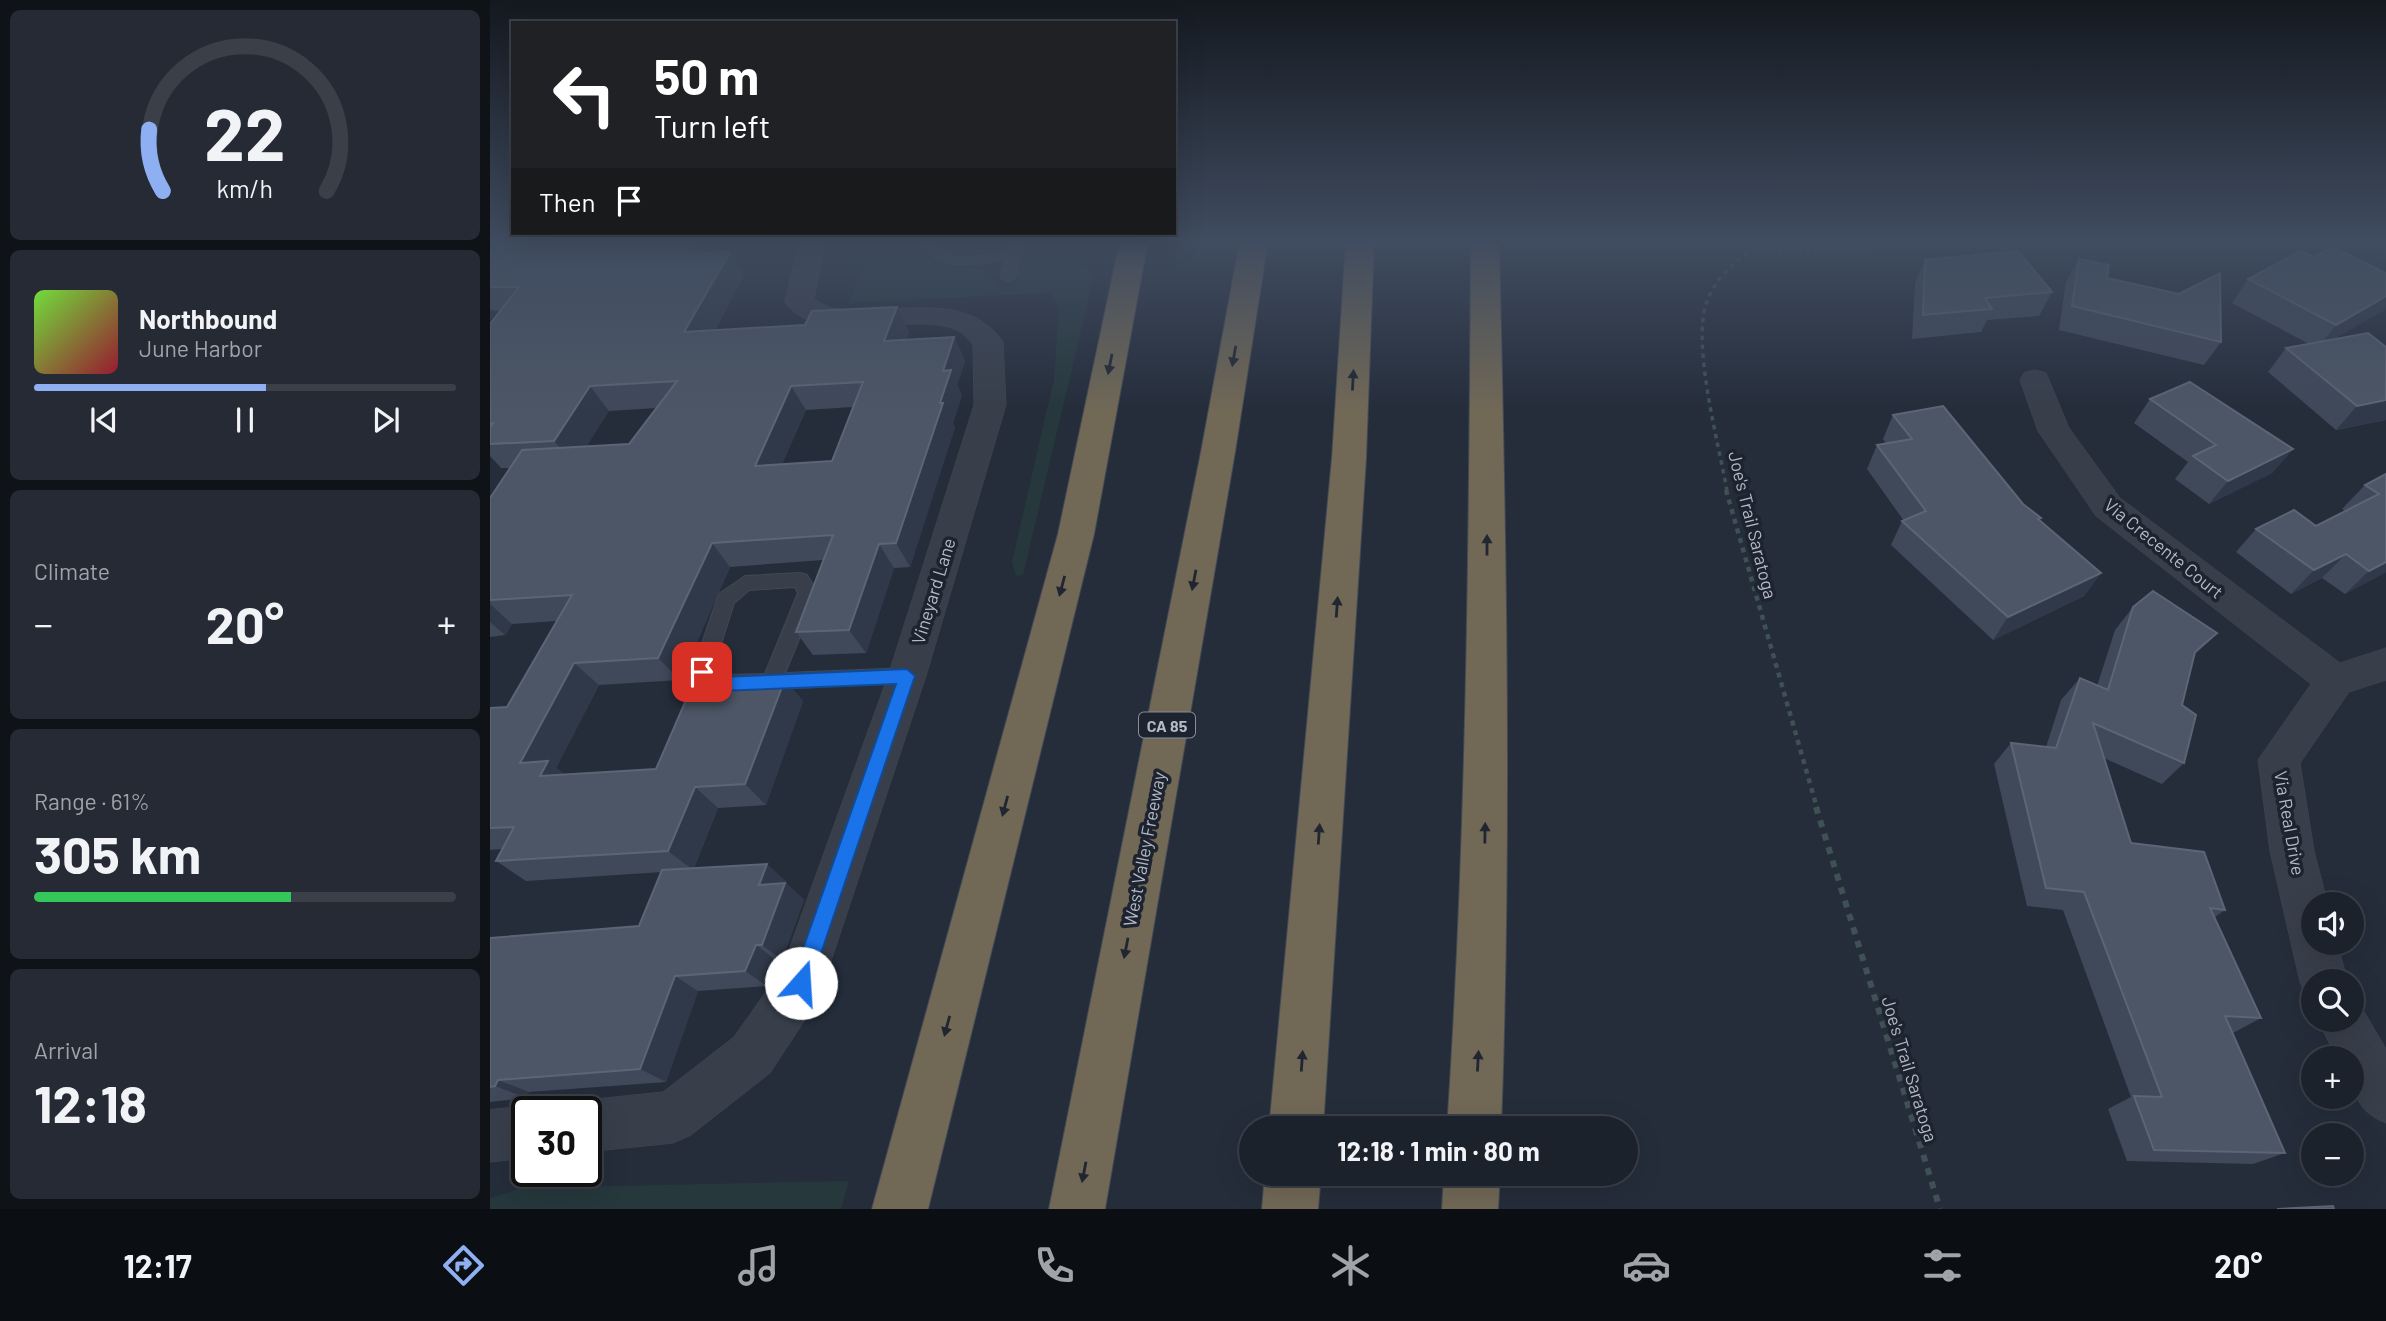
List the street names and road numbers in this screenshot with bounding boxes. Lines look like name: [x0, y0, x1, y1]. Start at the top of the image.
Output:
street label: Joe's Trail Saratoga: [1724, 449, 1782, 601]
street label: Via Crecente Court: [2100, 493, 2228, 603]
street label: Vineyard Lane: [906, 535, 960, 647]
road number: CA 85: [1139, 712, 1195, 738]
street label: Via Real Drive: [2270, 769, 2310, 877]
street label: West Valley Freeway: [1118, 770, 1170, 928]
street label: Joe's Trail Saratoga: [1877, 993, 1943, 1145]

